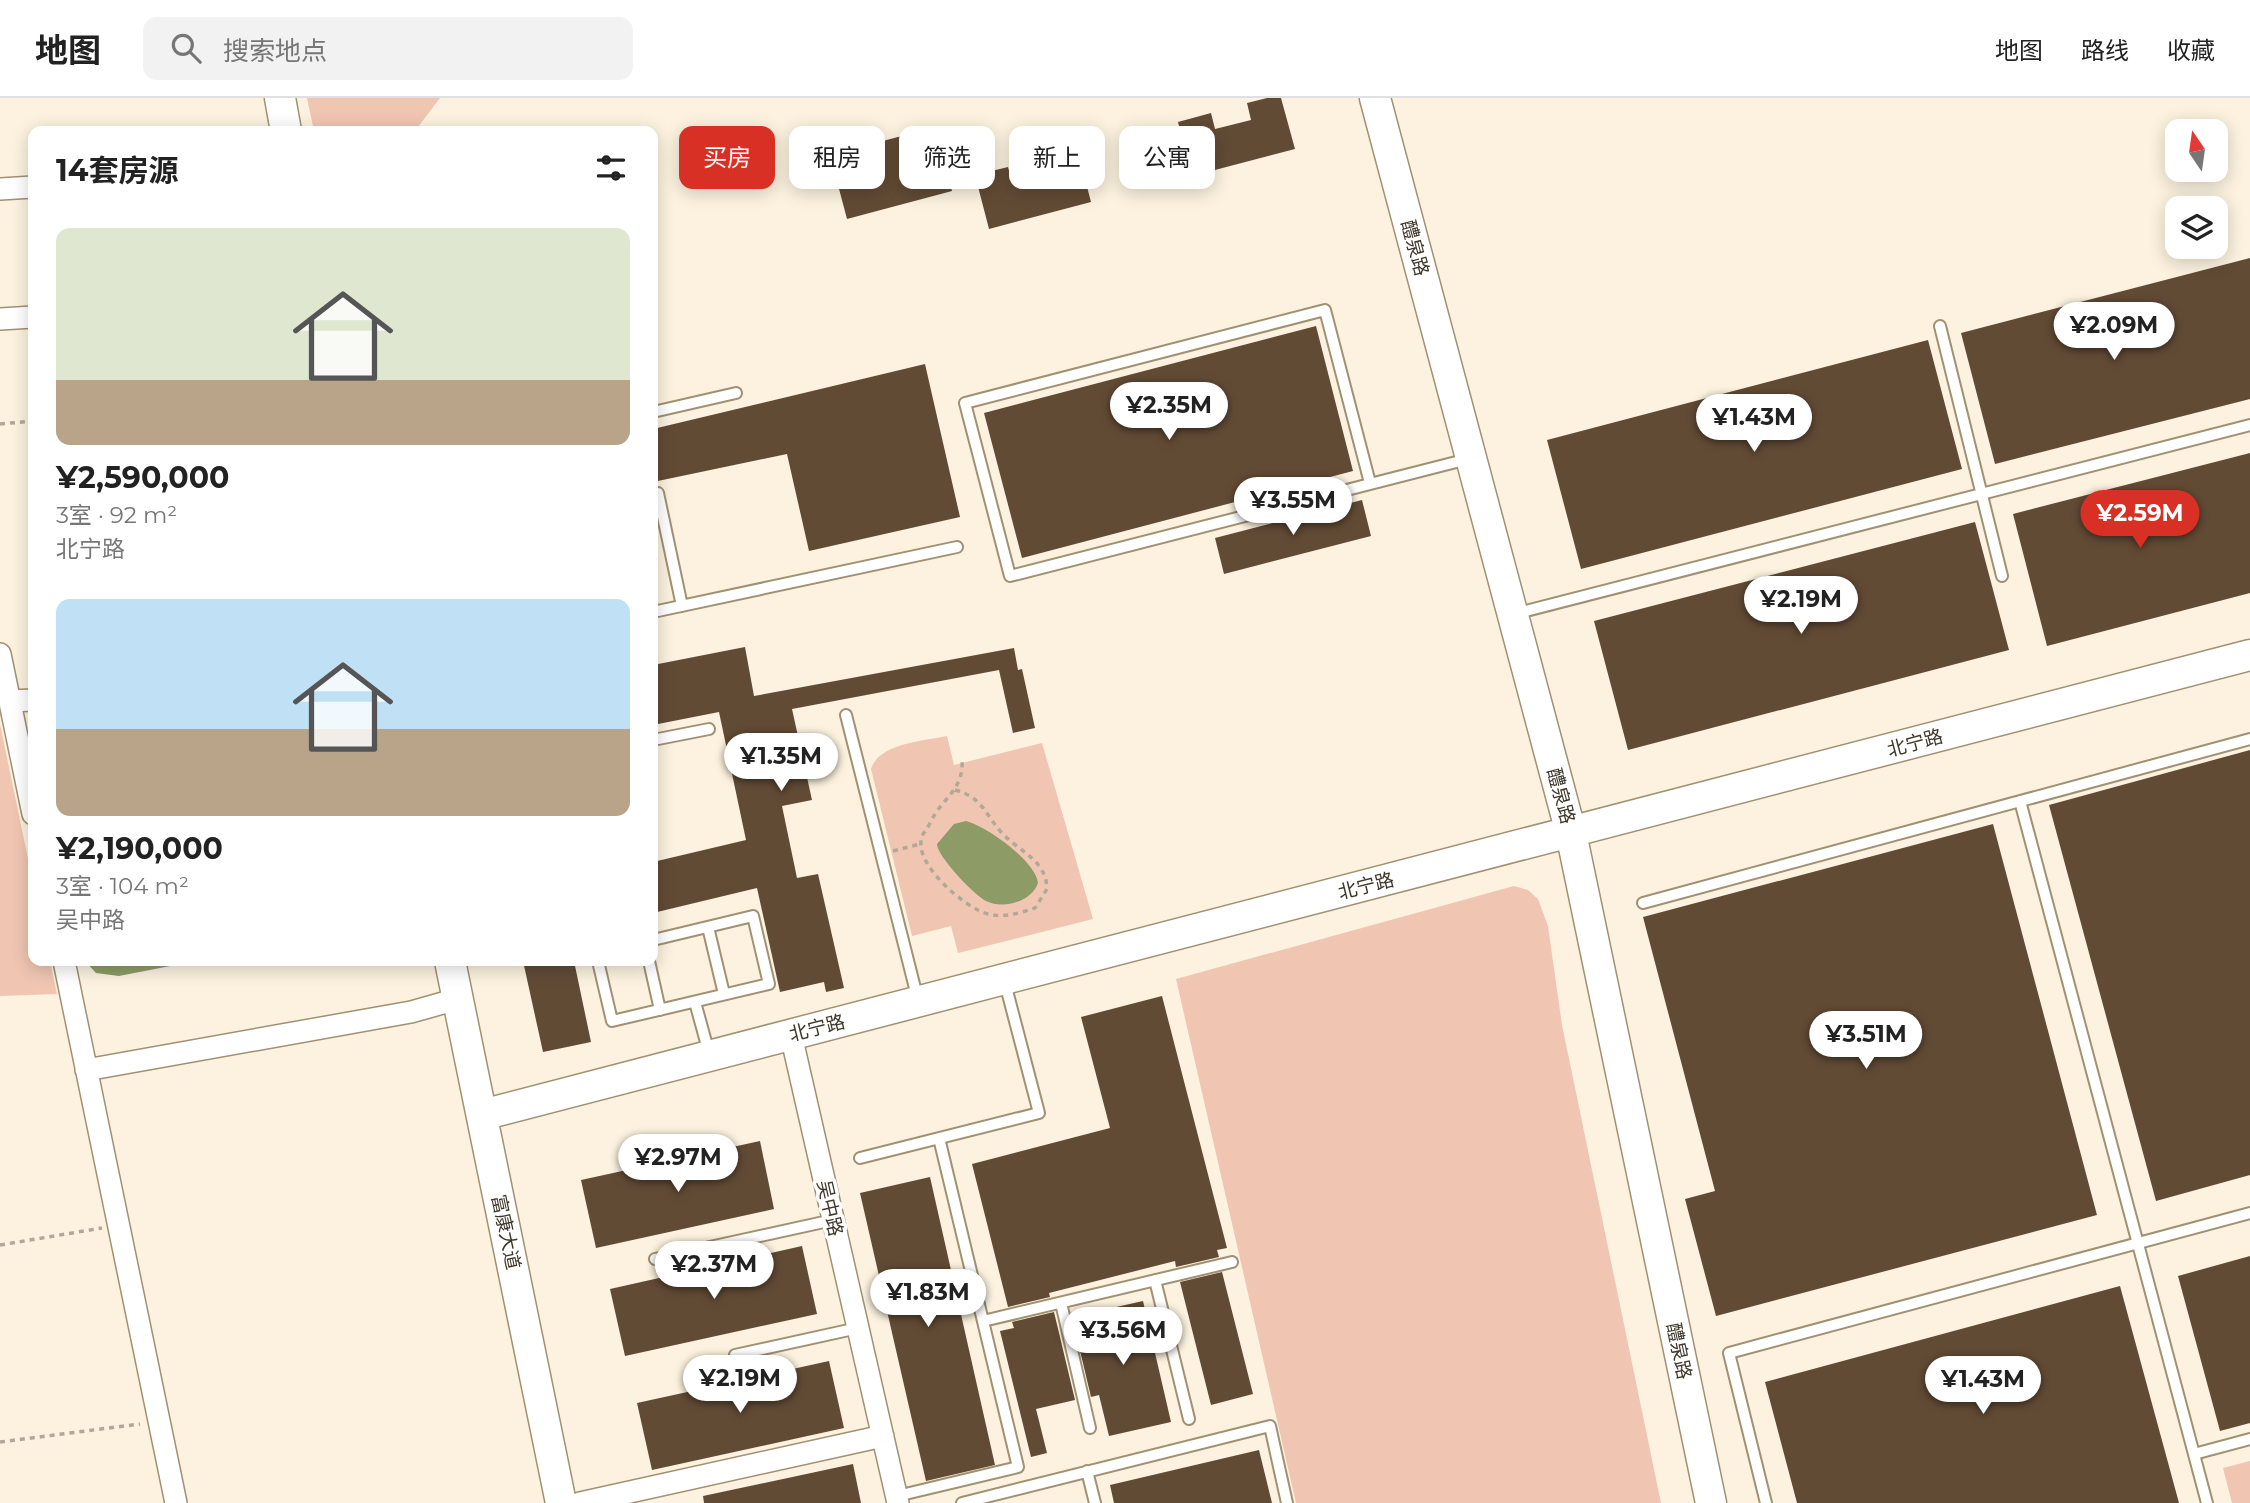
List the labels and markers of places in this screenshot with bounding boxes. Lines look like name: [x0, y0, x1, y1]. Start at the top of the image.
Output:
pin: ¥2.09M: [2057, 302, 2171, 362]
pin: ¥2.35M: [1112, 382, 1226, 442]
pin: ¥1.43M: [1697, 394, 1811, 454]
pin: ¥3.55M: [1236, 478, 1350, 537]
pin: ¥2.59M: [2083, 490, 2197, 550]
pin: ¥2.19M: [1744, 576, 1858, 636]
pin: ¥1.35M: [724, 734, 838, 793]
pin: ¥3.51M: [1809, 1012, 1923, 1071]
pin: ¥2.97M: [621, 1134, 735, 1194]
pin: ¥2.37M: [657, 1242, 771, 1301]
pin: ¥1.83M: [871, 1270, 985, 1329]
pin: ¥3.56M: [1066, 1308, 1180, 1367]
pin: ¥2.19M: [683, 1356, 797, 1415]
pin: ¥1.43M: [1926, 1356, 2040, 1416]

